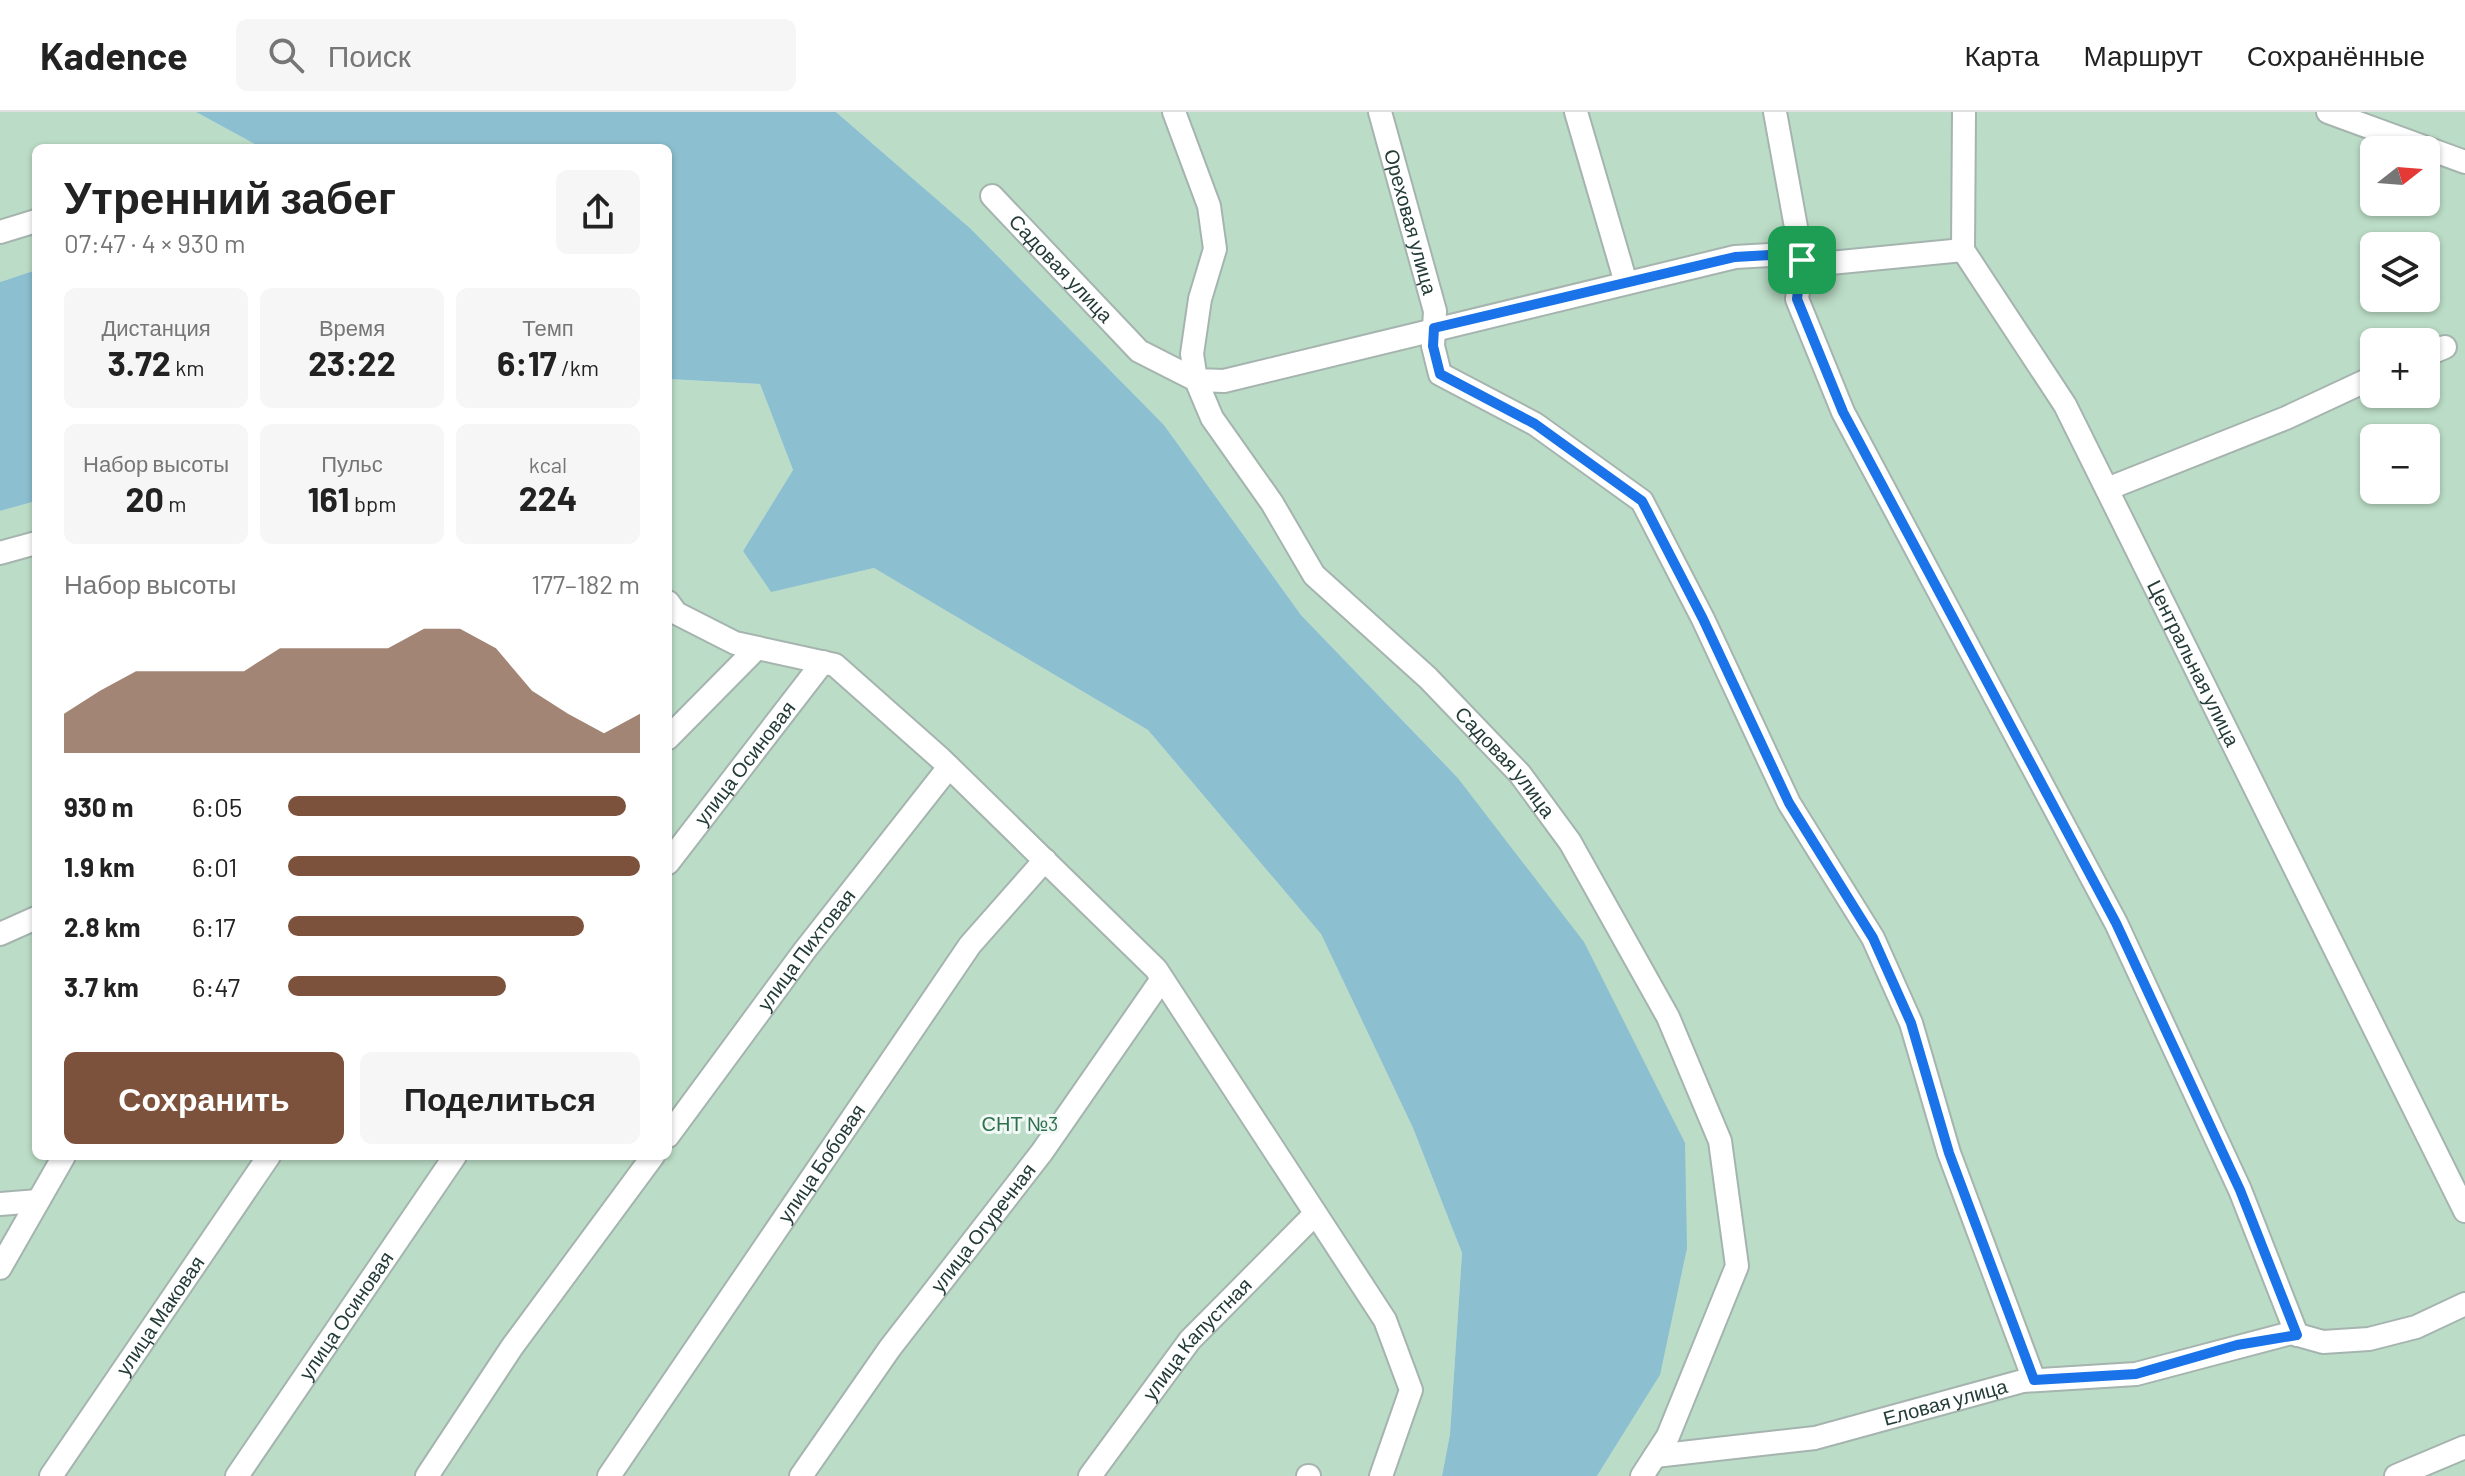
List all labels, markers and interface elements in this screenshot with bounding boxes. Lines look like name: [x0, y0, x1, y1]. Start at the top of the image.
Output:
search box: [236, 19, 796, 91]
text: Kadence: [40, 32, 188, 78]
icon: search: [264, 33, 308, 77]
text: Поиск: [328, 37, 411, 73]
text: Карта: [1964, 38, 2039, 72]
text: Маршрут: [2083, 38, 2203, 72]
text: Сохранённые: [2247, 38, 2425, 72]
north arrow: [2360, 136, 2440, 216]
map controls: [2360, 136, 2440, 504]
street label: Ореховая улица: [1380, 146, 1443, 298]
text: Утренний забег: [64, 170, 396, 223]
button: share: [556, 170, 640, 254]
street label: Садовая улица: [1005, 209, 1119, 328]
pin: [1768, 226, 1836, 294]
text: 07:47 · 4 × 930 m: [64, 227, 246, 258]
button: layers: [2360, 232, 2440, 312]
icon: arrive: [1780, 238, 1824, 282]
text: Дистанция: [101, 314, 211, 340]
text: Время: [319, 314, 385, 340]
text: Темп: [522, 314, 574, 340]
button: +: [2360, 328, 2440, 408]
text: 3.72: [107, 342, 171, 383]
text: 23:22: [308, 342, 396, 383]
text: 6:17: [497, 342, 557, 383]
text: km: [171, 354, 205, 380]
text: /km: [557, 354, 599, 380]
button: −: [2360, 424, 2440, 504]
text: Набор высоты: [83, 450, 229, 476]
text: Пульс: [321, 450, 383, 476]
text: kcal: [529, 451, 567, 477]
text: 224: [519, 477, 577, 518]
text: 20: [125, 478, 164, 519]
text: 161: [308, 478, 350, 519]
text: m: [164, 490, 187, 516]
text: bpm: [350, 490, 396, 516]
text: Набор высоты: [64, 568, 237, 599]
text: 177–182 m: [531, 568, 640, 599]
street label: Центральная улица: [2143, 576, 2246, 751]
street label: улица Осиновая: [689, 696, 800, 829]
street label: Садовая улица: [1451, 701, 1561, 822]
text: 930 m: [64, 791, 134, 822]
text: 6:05: [192, 791, 242, 822]
text: 1.9 km: [64, 851, 135, 882]
text: 6:01: [192, 851, 237, 882]
street label: улица Пихтовая: [752, 884, 860, 1015]
text: 2.8 km: [64, 911, 140, 942]
text: 6:17: [192, 911, 236, 942]
text: 3.7 km: [64, 971, 139, 1002]
text: 6:47: [192, 971, 240, 1002]
button: Сохранить: [64, 1052, 344, 1144]
button: Поделиться: [360, 1052, 640, 1144]
street label: улица Бобовая: [772, 1099, 869, 1227]
park label: СНТ №3: [982, 1111, 1058, 1135]
street label: улица Огуречная: [925, 1158, 1040, 1296]
street label: улица Осиновая: [293, 1246, 398, 1384]
street label: улица Маковая: [110, 1251, 209, 1380]
street label: улица Капустная: [1137, 1272, 1256, 1405]
street label: Еловая улица: [1880, 1373, 2011, 1430]

